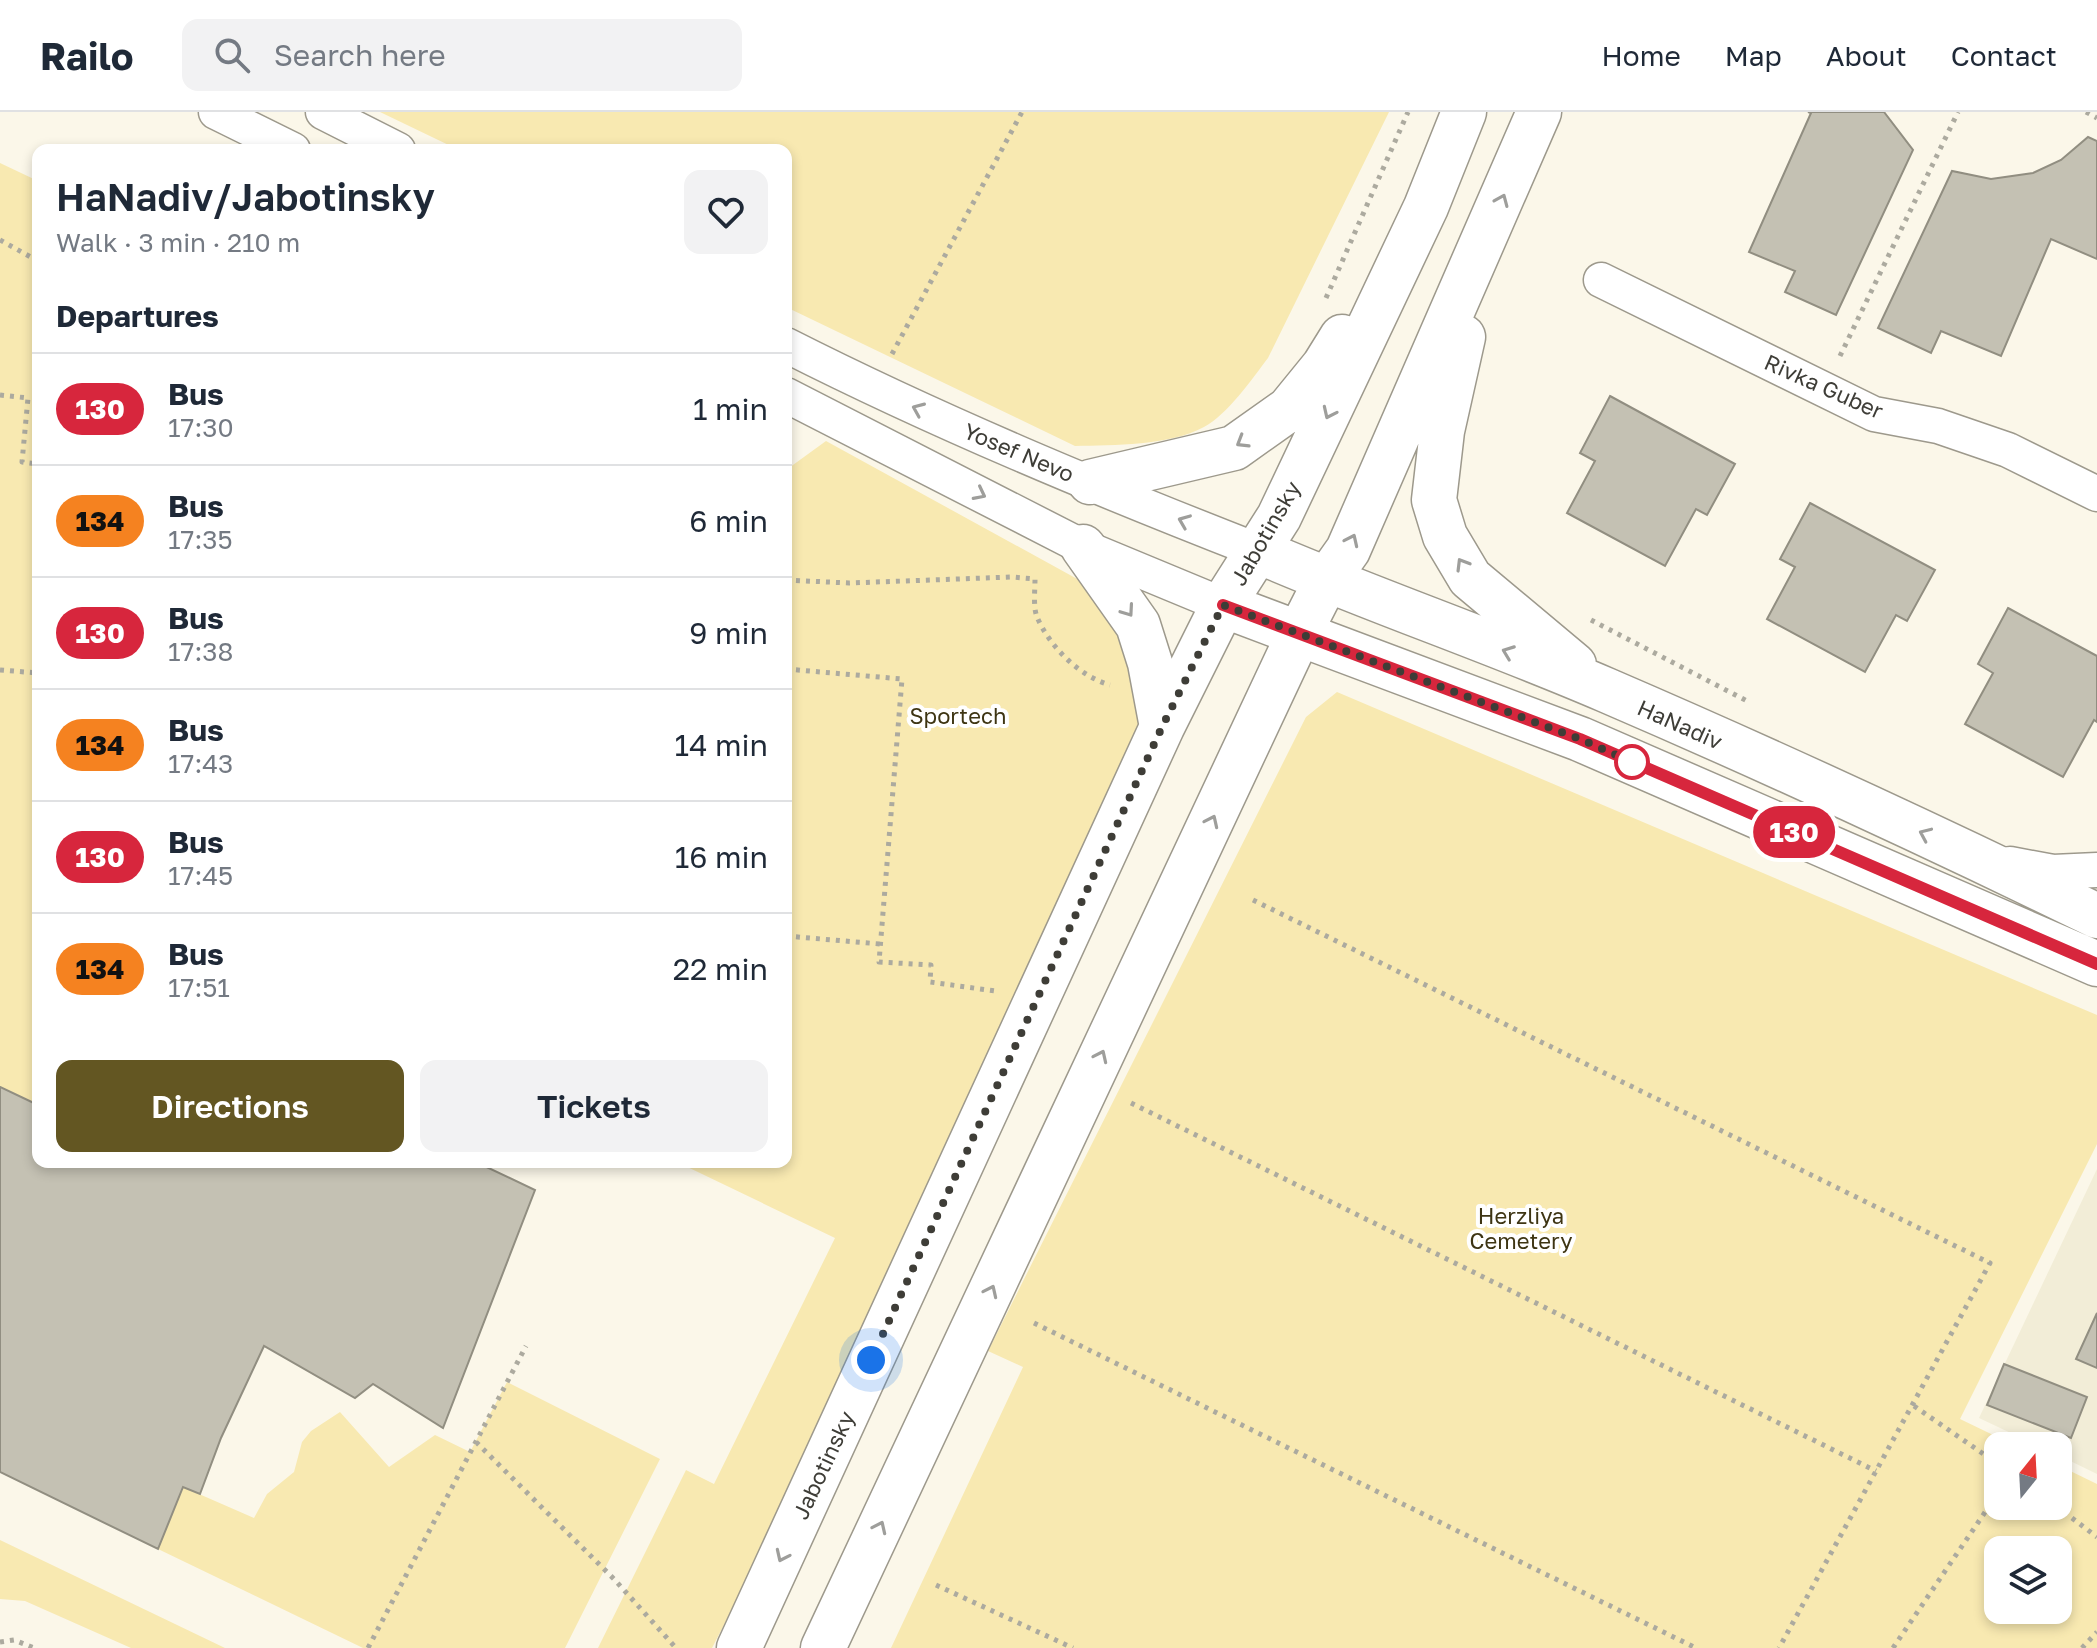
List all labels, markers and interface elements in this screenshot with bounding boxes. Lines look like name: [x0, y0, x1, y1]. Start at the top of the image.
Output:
search box: [182, 19, 742, 91]
text: Railo: [40, 33, 134, 78]
icon: search: [210, 33, 254, 77]
text: Search here: [274, 37, 446, 73]
text: Home: [1602, 39, 1681, 72]
text: Map: [1725, 39, 1782, 72]
text: About: [1826, 39, 1907, 72]
text: Contact: [1951, 39, 2057, 72]
button: heart: [684, 170, 768, 254]
text: HaNadiv/Jabotinsky: [56, 174, 435, 219]
one-way arrow: [1492, 194, 1509, 208]
text: Walk · 3 min · 210 m: [56, 227, 300, 258]
text: Departures: [56, 298, 219, 334]
street label: Rivka Guber: [1760, 348, 1888, 424]
text: Bus: [168, 376, 224, 412]
text: 1 min: [693, 391, 768, 427]
text: 130: [75, 392, 125, 425]
one-way arrow: [912, 402, 927, 418]
one-way arrow: [1323, 405, 1339, 419]
text: 17:30: [168, 412, 234, 443]
street label: Yosef Nevo: [960, 417, 1078, 487]
one-way arrow: [1236, 432, 1250, 447]
street label: Jabotinsky: [1224, 476, 1306, 590]
one-way arrow: [972, 485, 987, 500]
text: Bus: [168, 488, 224, 524]
text: 6 min: [689, 503, 768, 539]
text: 134: [75, 504, 125, 537]
one-way arrow: [1178, 514, 1192, 531]
text: 17:35: [168, 524, 232, 555]
one-way arrow: [1342, 534, 1358, 549]
one-way arrow: [1456, 558, 1472, 573]
text: Bus: [168, 600, 224, 636]
one-way arrow: [1118, 602, 1133, 617]
text: 9 min: [689, 615, 768, 651]
text: 130: [75, 616, 125, 649]
text: 17:38: [168, 636, 233, 667]
one-way arrow: [1502, 645, 1516, 661]
street label: HaNadiv: [1633, 693, 1727, 755]
park label: Sportech: [910, 702, 1006, 729]
text: Bus: [168, 712, 224, 748]
text: 14 min: [675, 727, 768, 763]
text: 134: [75, 728, 125, 761]
unlabelled marker: [1615, 745, 1649, 779]
text: 17:43: [168, 748, 233, 779]
line badge: 130: [1748, 806, 1840, 858]
one-way arrow: [1202, 814, 1218, 829]
text: 130: [1769, 815, 1819, 848]
text: Bus: [168, 824, 224, 860]
one-way arrow: [1919, 828, 1934, 844]
text: 16 min: [675, 839, 768, 875]
text: 130: [75, 840, 125, 873]
text: 17:45: [168, 860, 233, 891]
text: Bus: [168, 936, 224, 972]
text: 22 min: [673, 951, 768, 987]
text: 134: [75, 952, 125, 985]
text: 17:51: [168, 972, 230, 1003]
one-way arrow: [1091, 1050, 1107, 1064]
button: Directions: [56, 1060, 404, 1152]
button: Tickets: [420, 1060, 768, 1152]
park label: Herzliya Cemetery: [1469, 1202, 1573, 1254]
one-way arrow: [981, 1285, 997, 1300]
your location: [851, 1340, 891, 1380]
street label: Jabotinsky: [786, 1407, 860, 1523]
north arrow: [1984, 1432, 2072, 1520]
map controls: [1984, 1432, 2072, 1624]
one-way arrow: [870, 1520, 886, 1535]
button: layers: [1984, 1536, 2072, 1624]
one-way arrow: [775, 1547, 791, 1562]

